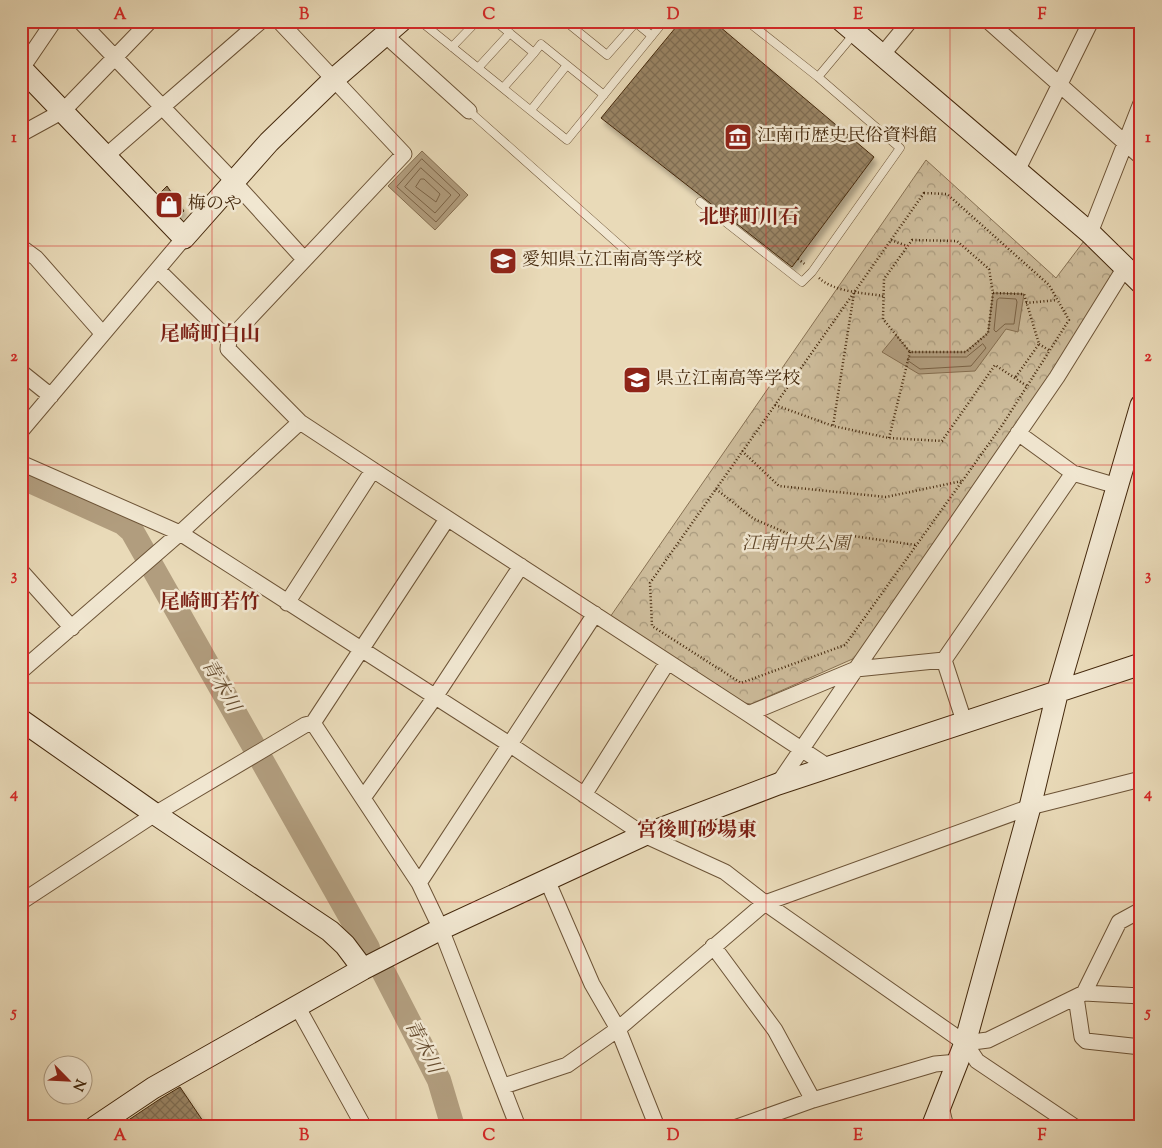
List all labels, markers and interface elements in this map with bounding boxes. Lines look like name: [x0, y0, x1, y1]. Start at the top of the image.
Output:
text: A: [114, 4, 127, 27]
text: B: [299, 4, 309, 27]
text: C: [483, 4, 496, 27]
text: D: [667, 4, 680, 27]
text: E: [853, 4, 863, 27]
text: F: [1038, 4, 1047, 27]
museum icon: 江南市歴史民俗資料館: [723, 122, 753, 152]
place label: 江南市歴史民俗資料館: [757, 124, 937, 150]
text: 1: [11, 127, 17, 150]
text: 1: [1145, 127, 1151, 150]
shop icon: 梅のや: [154, 190, 184, 220]
place label: 梅のや: [188, 192, 242, 218]
district label: 北野町川石: [699, 204, 799, 233]
school or university icon: 愛知県立江南高等学校: [488, 246, 518, 276]
place label: 愛知県立江南高等学校: [522, 248, 702, 274]
district label: 尾崎町白山: [160, 321, 260, 350]
text: 2: [10, 346, 18, 369]
text: 2: [1144, 346, 1152, 369]
school or university icon: 県立江南高等学校: [622, 365, 652, 395]
place label: 県立江南高等学校: [656, 367, 800, 393]
park label: 江南中央公園: [742, 532, 853, 558]
text: 3: [11, 565, 18, 588]
text: 3: [1145, 565, 1152, 588]
district label: 尾崎町若竹: [160, 589, 260, 618]
water label: 青木川: [194, 655, 247, 719]
text: 4: [9, 783, 18, 806]
text: 4: [1143, 783, 1152, 806]
district label: 宮後町砂場東: [637, 817, 757, 846]
text: 5: [9, 1002, 17, 1025]
text: 5: [1143, 1002, 1151, 1025]
water label: 青木川: [397, 1015, 448, 1080]
north arrow: [42, 1056, 92, 1106]
text: N: [67, 1075, 89, 1094]
text: A: [114, 1125, 127, 1148]
text: B: [299, 1125, 309, 1148]
text: C: [483, 1125, 496, 1148]
text: D: [667, 1125, 680, 1148]
text: E: [853, 1125, 863, 1148]
text: F: [1038, 1125, 1047, 1148]

